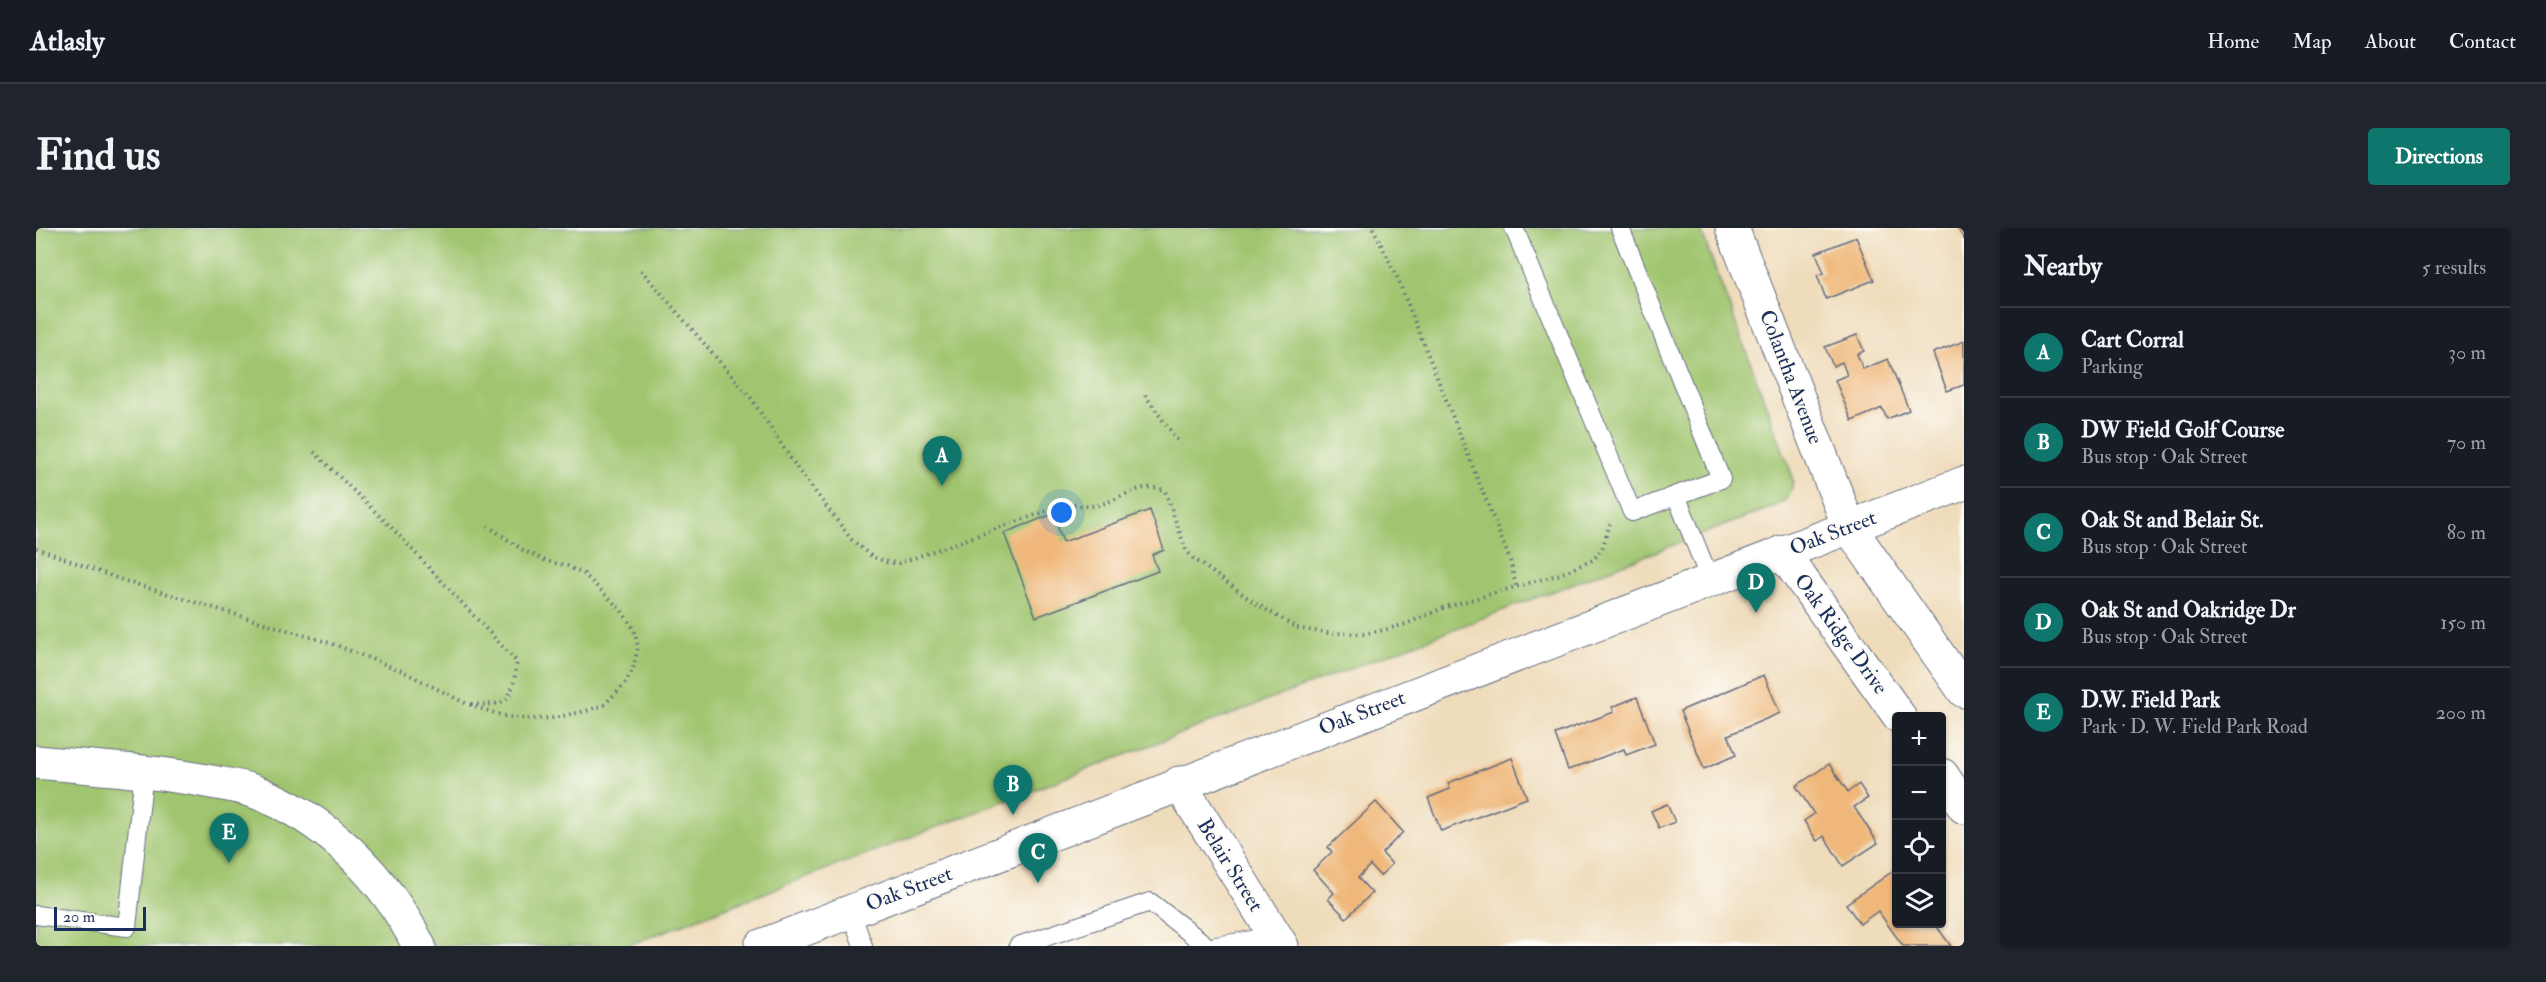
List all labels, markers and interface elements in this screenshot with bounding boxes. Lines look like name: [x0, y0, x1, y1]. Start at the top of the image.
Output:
text: Atlasly: [30, 24, 104, 59]
text: Home: [2207, 28, 2259, 55]
text: Map: [2292, 28, 2332, 55]
text: About: [2365, 28, 2416, 55]
text: Contact: [2449, 28, 2516, 55]
button: Directions: [2368, 128, 2510, 185]
text: Find us: [36, 130, 160, 182]
text: Nearby: [2024, 251, 2102, 283]
text: 5 results: [2422, 255, 2486, 280]
street label: Colantha Avenue: [1753, 306, 1829, 448]
text: Cart Corral: [2081, 326, 2184, 354]
text: A: [2037, 340, 2050, 365]
text: 30 m: [2448, 340, 2486, 365]
text: Parking: [2081, 354, 2143, 379]
text: DW Field Golf Course: [2081, 416, 2284, 444]
text: B: [2037, 430, 2050, 455]
text: 70 m: [2447, 430, 2486, 455]
pin: A: [922, 436, 962, 486]
text: Bus stop · Oak Street: [2081, 444, 2247, 469]
your location: [1047, 498, 1076, 527]
street label: Oak Street: [1786, 504, 1880, 562]
text: Oak St and Belair St.: [2081, 506, 2264, 534]
text: C: [2036, 520, 2051, 545]
text: 80 m: [2447, 520, 2486, 545]
text: Bus stop · Oak Street: [2081, 534, 2247, 559]
pin: D: [1736, 564, 1776, 613]
street label: Oak Ridge Drive: [1788, 568, 1894, 700]
text: Oak St and Oakridge Dr: [2081, 596, 2296, 624]
text: D: [2035, 610, 2052, 635]
text: 150 m: [2440, 610, 2486, 635]
text: Bus stop · Oak Street: [2081, 624, 2247, 649]
street label: Oak Street: [1315, 684, 1409, 742]
text: D.W. Field Park: [2081, 686, 2220, 714]
text: E: [2036, 700, 2051, 725]
text: 200 m: [2436, 700, 2486, 725]
map controls: [1892, 712, 1946, 928]
button: +: [1892, 712, 1946, 766]
text: Park · D. W. Field Park Road: [2081, 714, 2308, 739]
pin: B: [994, 766, 1032, 815]
button: −: [1892, 766, 1946, 820]
street label: Belair Street: [1191, 813, 1269, 917]
pin: E: [210, 814, 248, 863]
button: locate: [1892, 820, 1946, 874]
pin: C: [1018, 834, 1058, 883]
street label: Oak Street: [862, 860, 956, 918]
button: layers: [1892, 874, 1946, 928]
scale bar: [54, 904, 146, 932]
text: 20 m: [63, 907, 95, 927]

